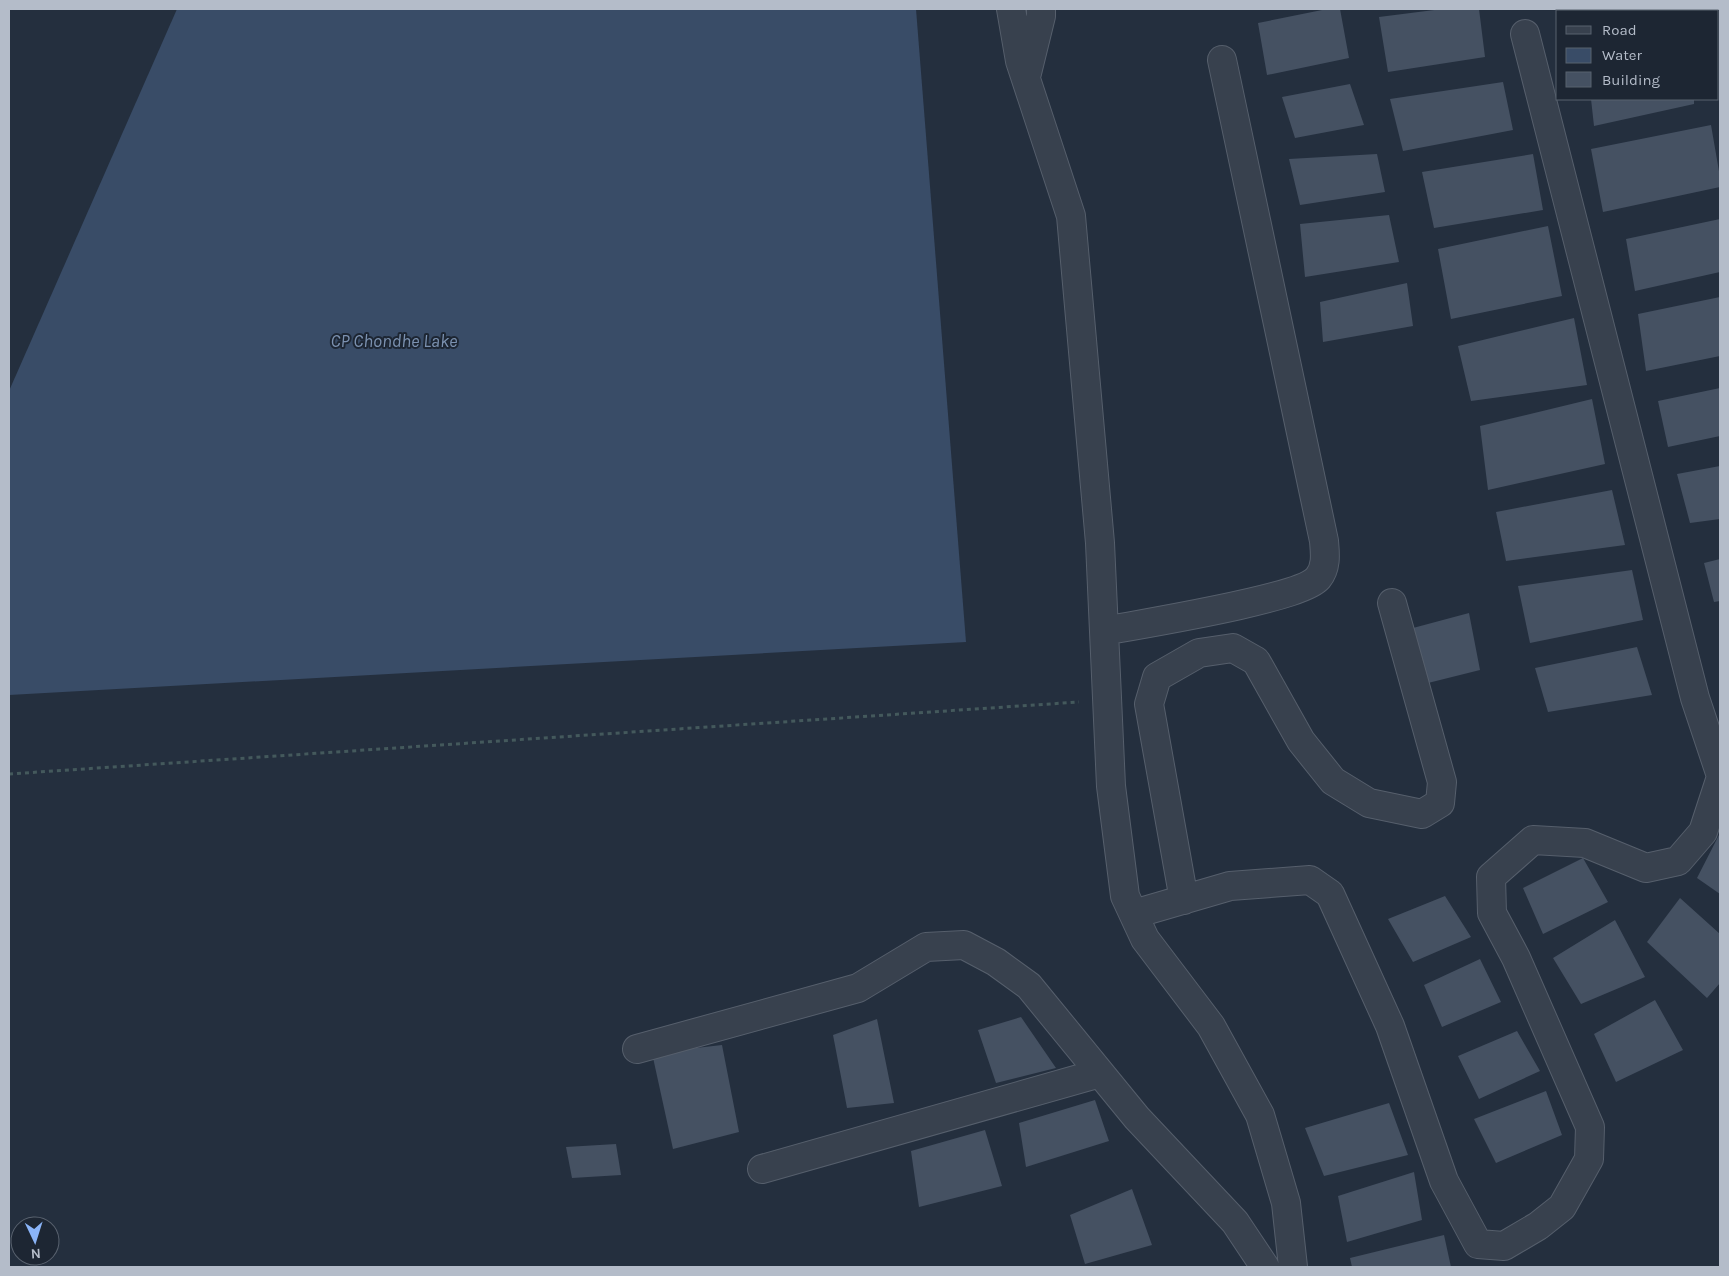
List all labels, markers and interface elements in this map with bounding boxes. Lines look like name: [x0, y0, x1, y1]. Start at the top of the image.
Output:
legend: [1556, 10, 1719, 100]
text: Road: [1602, 21, 1637, 39]
text: Water: [1602, 46, 1643, 64]
text: Building: [1602, 71, 1660, 89]
water label: CP Chondhe Lake: [331, 330, 457, 352]
north arrow: [10, 1216, 60, 1266]
text: N: [30, 1245, 41, 1262]

